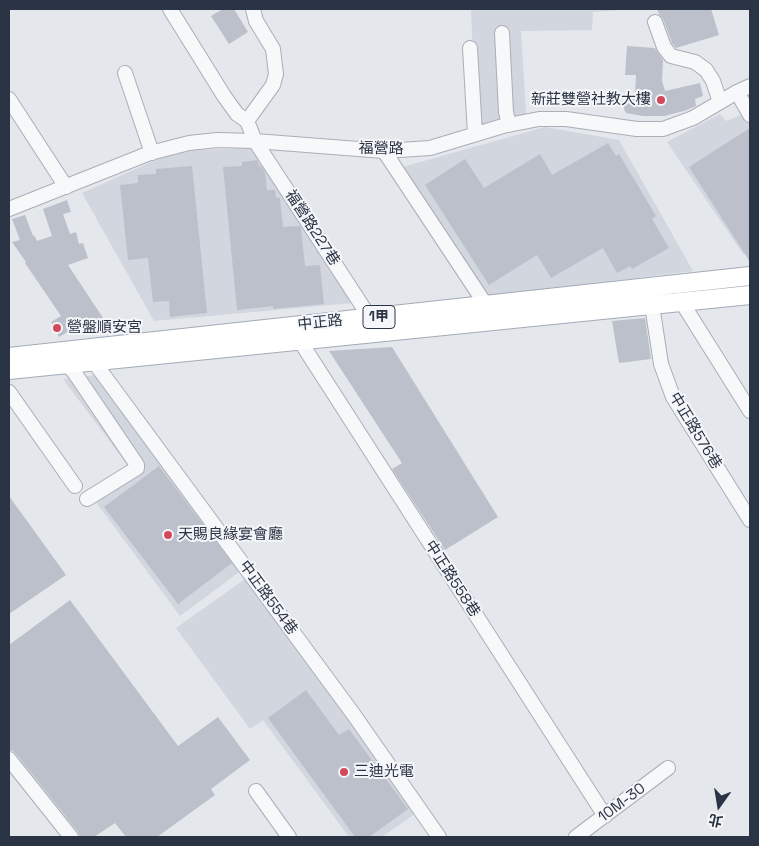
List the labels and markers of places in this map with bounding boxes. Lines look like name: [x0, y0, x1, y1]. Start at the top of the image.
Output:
place label: 新莊雙營社教大樓: [531, 91, 651, 109]
marker: 新莊雙營社教大樓: [655, 94, 667, 106]
place label: 營盤順安宮: [67, 319, 142, 337]
marker: 營盤順安宮: [51, 322, 63, 334]
place label: 天賜良緣宴會廳: [178, 526, 283, 544]
marker: 天賜良緣宴會廳: [162, 529, 174, 541]
place label: 三迪光電: [354, 763, 414, 781]
marker: 三迪光電: [338, 766, 350, 778]

